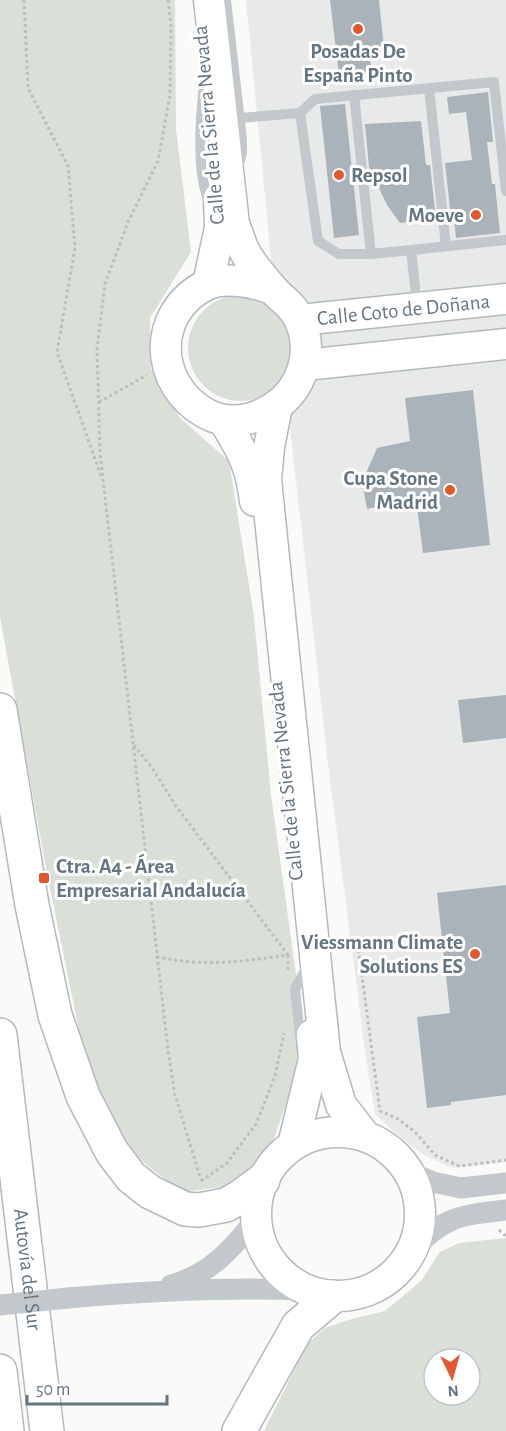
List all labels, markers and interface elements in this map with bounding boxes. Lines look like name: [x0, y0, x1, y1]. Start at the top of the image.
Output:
marker: Posadas De España Pinto: [351, 22, 365, 36]
street label: Calle de la Sierra Nevada: [190, 24, 228, 226]
place label: Posadas De España Pinto: [303, 41, 413, 86]
place label: Repsol: [351, 165, 407, 186]
marker: Repsol: [332, 168, 346, 182]
place label: Moeve: [408, 205, 464, 226]
marker: Moeve: [469, 208, 483, 222]
street label: Calle Coto de Doñana: [316, 290, 491, 329]
place label: Cupa Stone Madrid: [344, 468, 438, 513]
marker: Cupa Stone Madrid: [443, 483, 457, 497]
street label: Calle de la Sierra Nevada: [265, 680, 307, 882]
place label: Ctra. A4 - Área Empresarial Andalucía: [56, 853, 246, 901]
marker: Ctra. A4 - Área Empresarial Andalucía: [37, 871, 51, 885]
place label: Viessmann Climate Solutions ES: [301, 932, 463, 977]
marker: Viessmann Climate Solutions ES: [468, 947, 482, 961]
street label: Autovía del Sur: [10, 1207, 45, 1332]
north arrow: [422, 1347, 482, 1407]
scale bar: [27, 1368, 166, 1406]
text: 50 m: [36, 1381, 70, 1399]
text: N: [447, 1382, 459, 1399]

